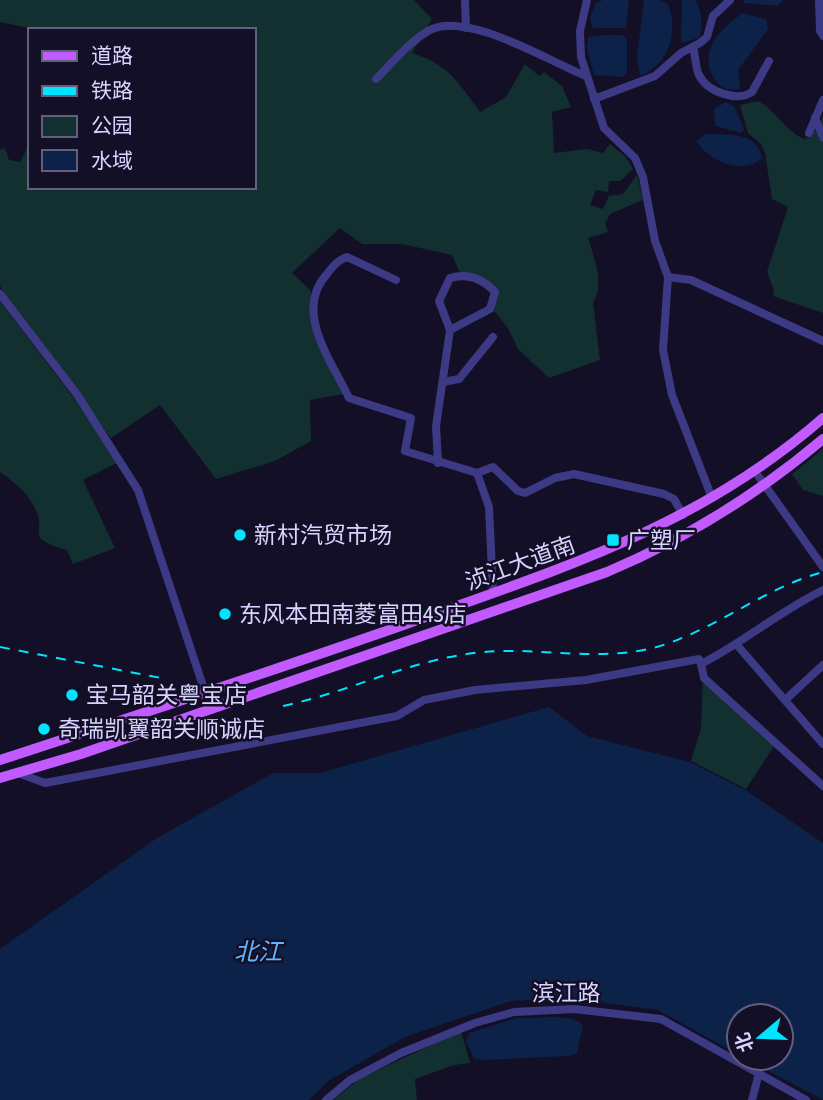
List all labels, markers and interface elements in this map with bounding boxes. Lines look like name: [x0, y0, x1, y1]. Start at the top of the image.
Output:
legend: [28, 28, 256, 189]
text: 道路: [91, 43, 133, 67]
text: 铁路: [91, 78, 133, 102]
text: 公园: [91, 113, 133, 137]
text: 水域: [91, 148, 133, 172]
place label: 新村汽贸市场: [254, 522, 392, 548]
marker: 新村汽贸市场: [232, 527, 248, 543]
place label: 广塑厂: [627, 527, 696, 553]
street label: 浈江大道南: [462, 531, 578, 595]
marker: 广塑厂: [605, 532, 621, 548]
place label: 东风本田南菱富田4S店: [239, 601, 466, 627]
marker: 东风本田南菱富田4S店: [217, 606, 233, 622]
place label: 宝马韶关粤宝店: [86, 682, 247, 708]
marker: 宝马韶关粤宝店: [64, 687, 80, 703]
place label: 奇瑞凯翼韶关顺诚店: [58, 716, 265, 742]
marker: 奇瑞凯翼韶关顺诚店: [36, 721, 52, 737]
water label: 北江: [234, 938, 285, 965]
street label: 滨江路: [532, 980, 601, 1006]
north arrow: [725, 1002, 795, 1072]
text: 北: [730, 1030, 757, 1055]

